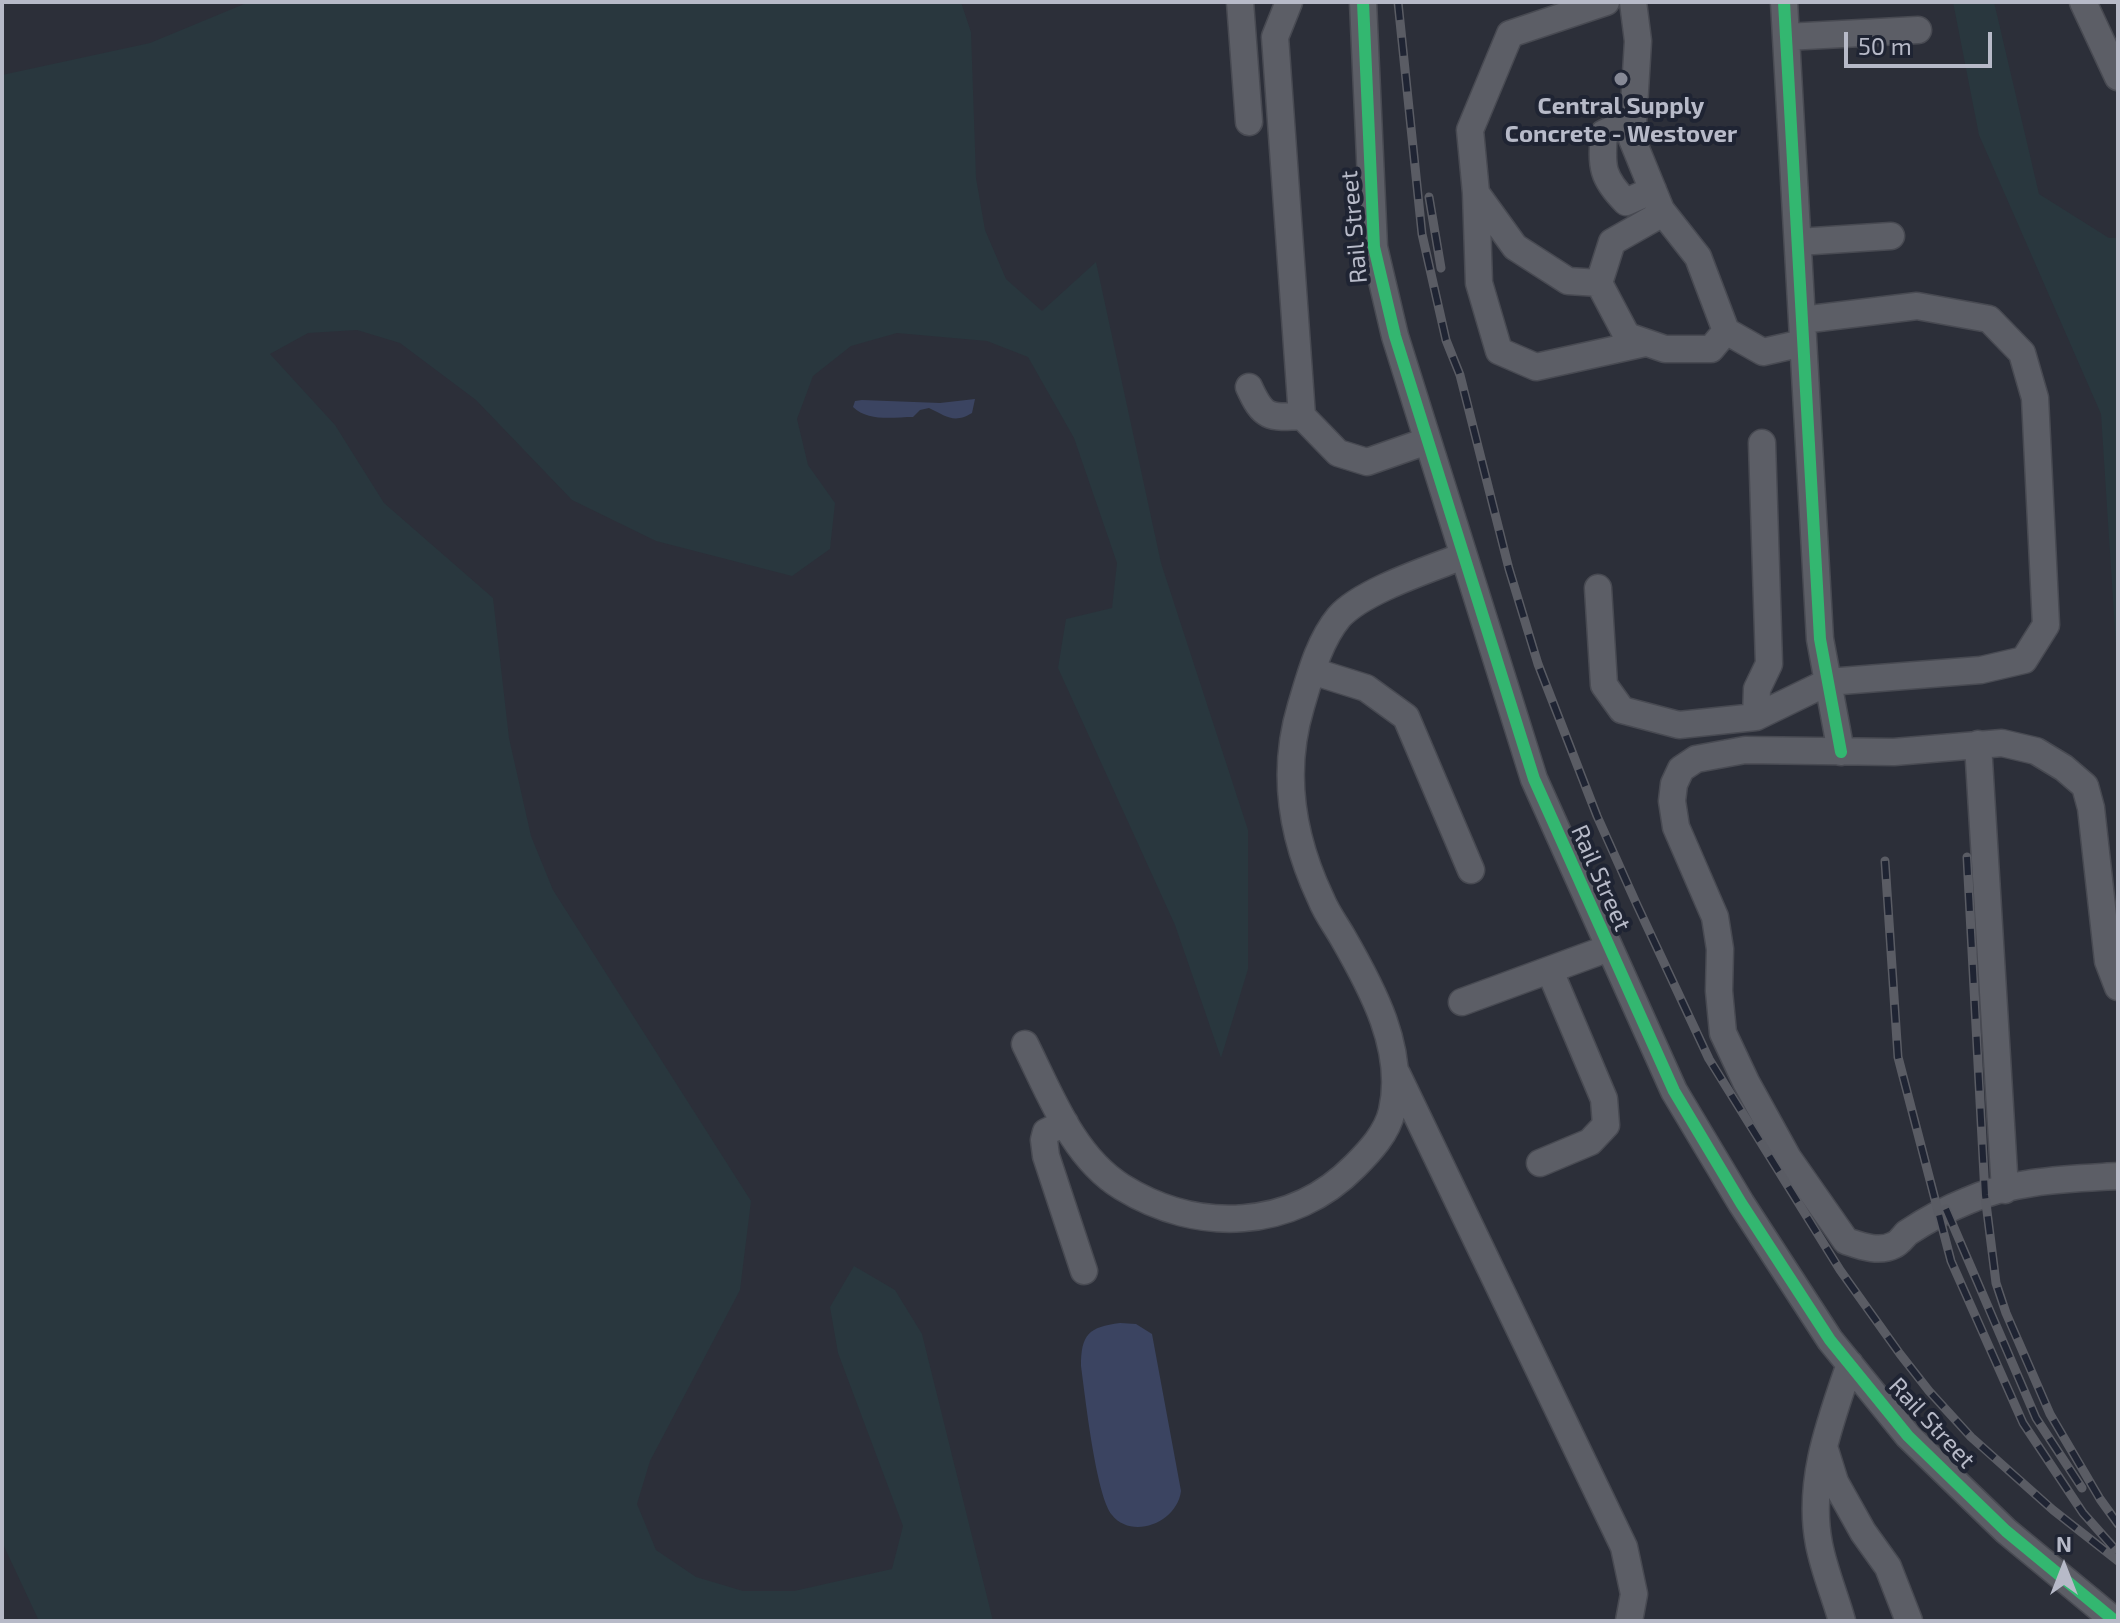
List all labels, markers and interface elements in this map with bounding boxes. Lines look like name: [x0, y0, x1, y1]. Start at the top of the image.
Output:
scale bar: [1848, 16, 1996, 66]
text: 50 m: [1858, 31, 1912, 60]
marker: Central Supply Concrete - Westover: [1612, 70, 1630, 88]
place label: Central Supply Concrete - Westover: [1505, 92, 1737, 148]
street label: Rail Street: [1335, 169, 1373, 285]
street label: Rail Street: [1565, 820, 1637, 936]
street label: Rail Street: [1883, 1372, 1981, 1474]
north arrow: [2024, 1527, 2104, 1607]
text: N: [2056, 1530, 2072, 1556]

